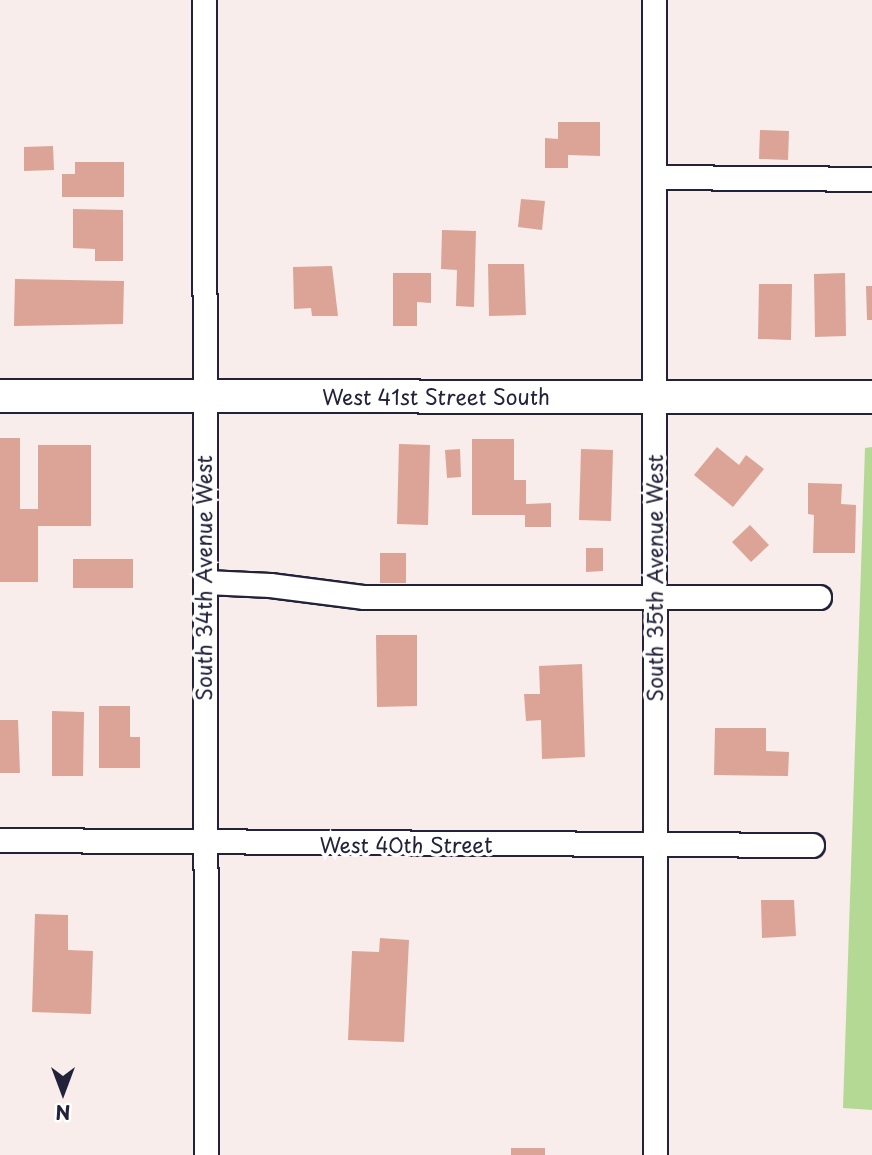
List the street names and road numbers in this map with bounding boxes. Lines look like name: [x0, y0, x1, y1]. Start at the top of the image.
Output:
street label: West 41st Street South: [320, 383, 552, 409]
street label: South 34th Avenue West: [190, 454, 216, 702]
street label: South 35th Avenue West: [641, 455, 667, 701]
street label: West 40th Street: [318, 831, 494, 857]

